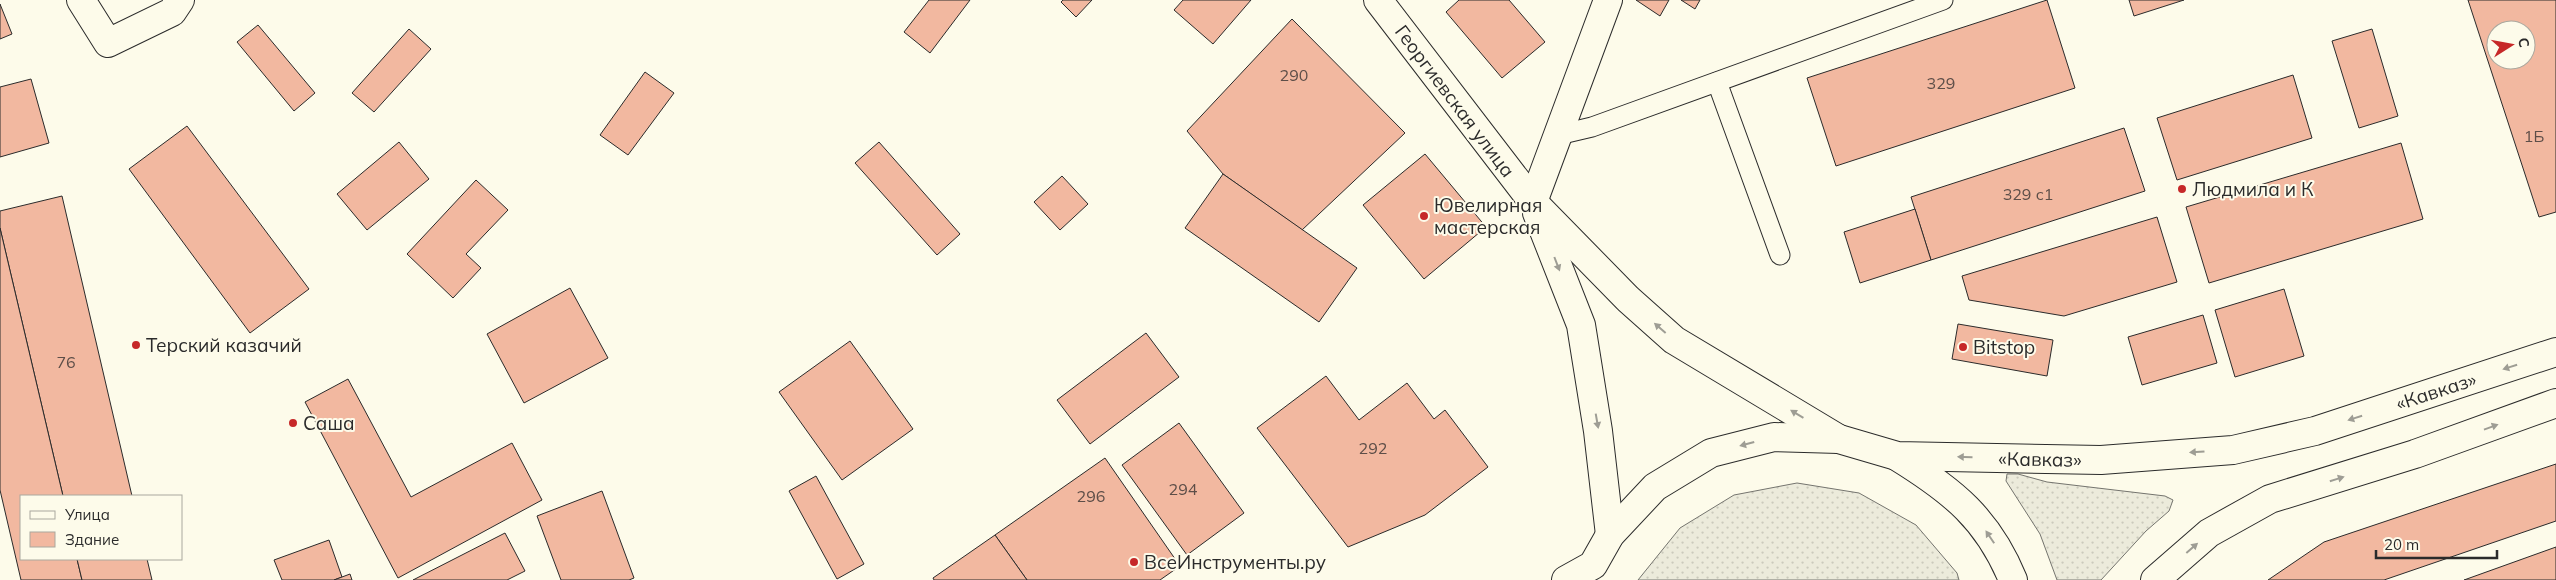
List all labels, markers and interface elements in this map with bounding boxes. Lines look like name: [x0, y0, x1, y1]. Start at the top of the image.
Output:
street label: Георгиевская улица: [1390, 20, 1520, 182]
north arrow: [2486, 20, 2536, 70]
text: С: [2514, 36, 2534, 49]
house number: 290: [1280, 65, 1308, 85]
house number: 329: [1927, 73, 1955, 93]
house number: 1Б: [2524, 126, 2544, 146]
place label: Людмила и К: [2192, 177, 2314, 201]
marker: Людмила и К: [2176, 183, 2188, 195]
house number: 329 с1: [2003, 184, 2053, 204]
place label: Ювелирная мастерская: [1434, 193, 1542, 239]
marker: Ювелирная мастерская: [1418, 210, 1430, 222]
one-way arrow: [1553, 257, 1561, 272]
one-way arrow: [1654, 322, 1667, 333]
place label: Терский казачий: [146, 333, 302, 357]
place label: Bitstop: [1973, 335, 2035, 359]
marker: Терский казачий: [130, 339, 142, 351]
marker: Bitstop: [1957, 341, 1969, 353]
house number: 76: [56, 352, 76, 372]
one-way arrow: [2502, 364, 2517, 372]
street label: «Кавказ»: [2393, 367, 2479, 415]
one-way arrow: [1791, 409, 1804, 418]
place label: Саша: [303, 411, 355, 435]
one-way arrow: [1593, 413, 1601, 429]
one-way arrow: [2348, 415, 2363, 422]
marker: Саша: [287, 417, 299, 429]
one-way arrow: [2483, 423, 2498, 430]
house number: 292: [1359, 438, 1387, 458]
one-way arrow: [1739, 440, 1754, 448]
street label: «Кавказ»: [1998, 446, 2082, 472]
one-way arrow: [2189, 449, 2205, 457]
one-way arrow: [1957, 453, 1973, 461]
one-way arrow: [2329, 474, 2344, 482]
house number: 294: [1169, 479, 1198, 499]
house number: 296: [1077, 486, 1105, 506]
legend: [20, 495, 182, 560]
text: Улица: [64, 505, 110, 524]
scale bar: [2376, 528, 2497, 560]
text: Здание: [65, 530, 119, 549]
one-way arrow: [1985, 530, 1995, 544]
text: 20 m: [2384, 535, 2419, 554]
one-way arrow: [2185, 542, 2197, 554]
place label: ВсеИнструменты.ру: [1144, 550, 1326, 574]
marker: ВсеИнструменты.ру: [1128, 556, 1140, 568]

